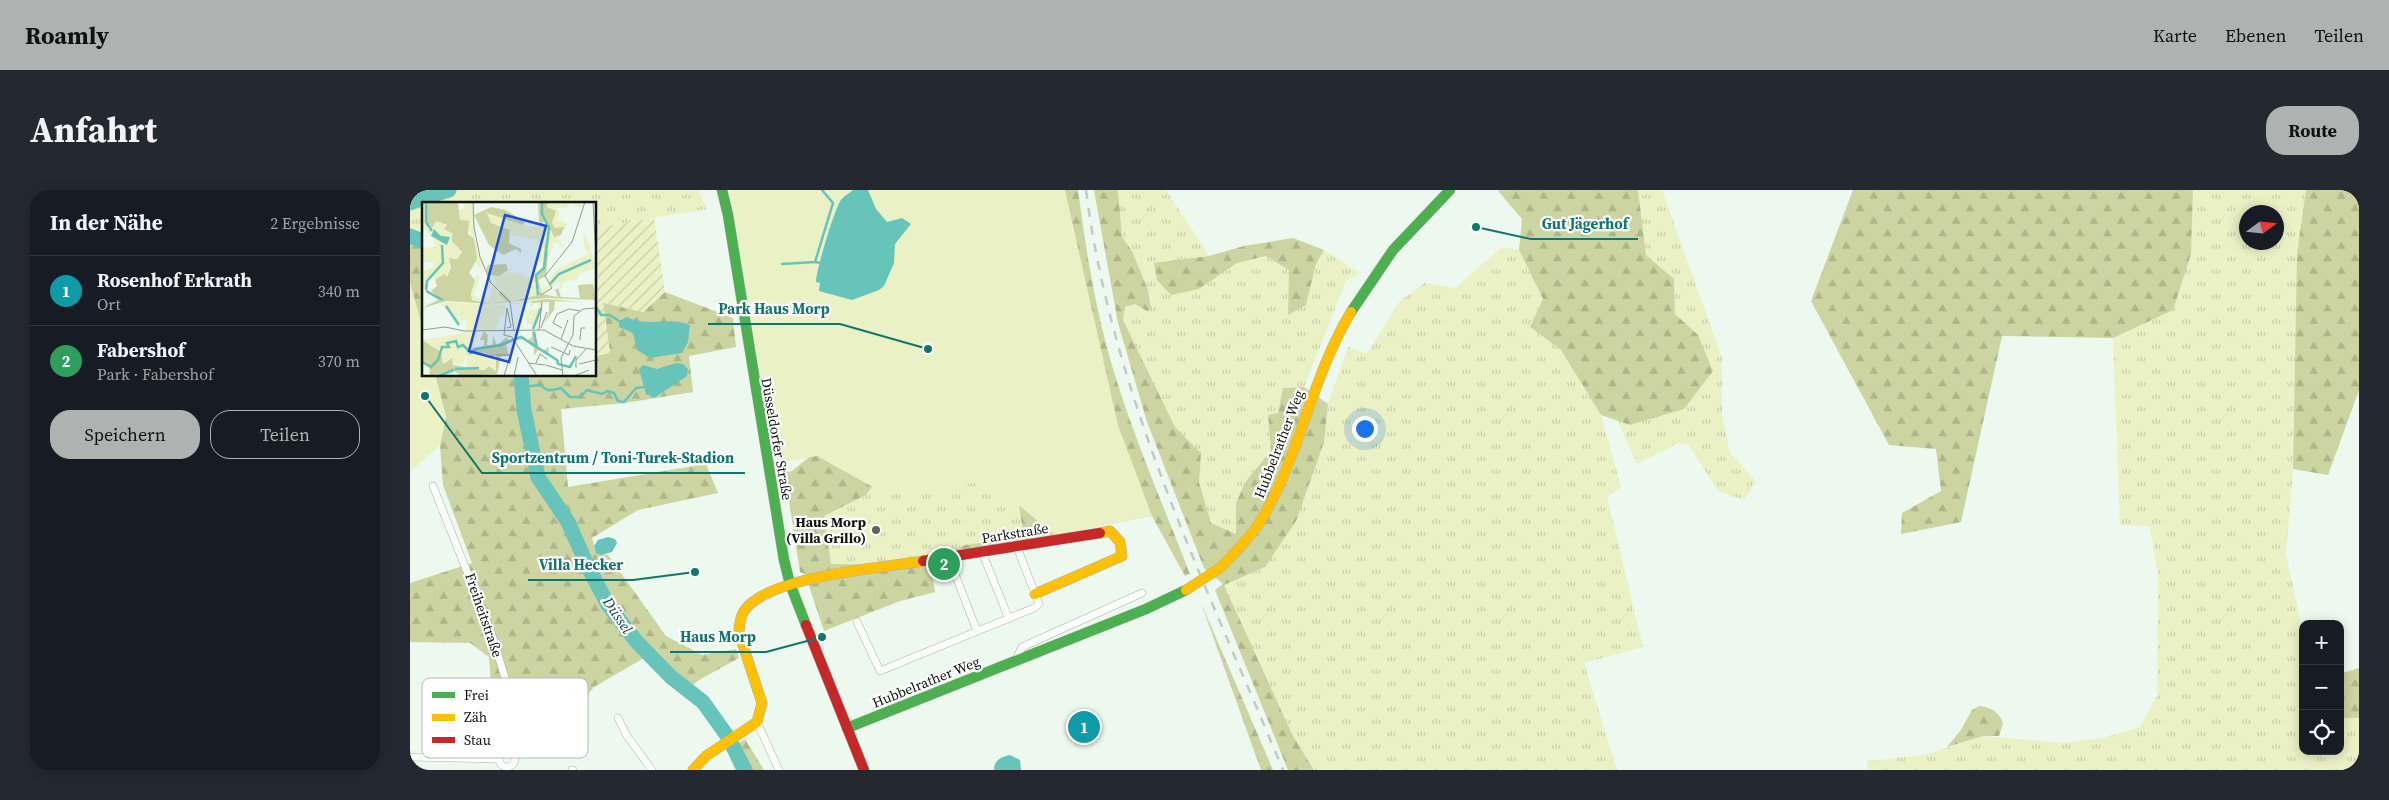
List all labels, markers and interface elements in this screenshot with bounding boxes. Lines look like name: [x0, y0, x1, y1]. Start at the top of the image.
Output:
text: Roamly: [25, 19, 109, 52]
text: Karte: [2153, 23, 2197, 48]
text: Ebenen: [2225, 23, 2286, 48]
text: Teilen: [2314, 23, 2364, 48]
text: Anfahrt: [30, 106, 157, 154]
button: Route: [2266, 106, 2359, 155]
inset map: [422, 202, 596, 376]
north arrow: [2239, 205, 2284, 250]
text: In der Nähe: [50, 208, 163, 237]
callout: Gut Jägerhof: [1531, 209, 1638, 239]
text: 2 Ergebnisse: [270, 212, 360, 234]
text: Gut Jägerhof: [1542, 213, 1630, 234]
text: Rosenhof Erkrath: [97, 267, 252, 293]
text: 1: [62, 280, 70, 302]
text: 340 m: [318, 280, 360, 302]
text: Ort: [97, 293, 121, 315]
callout: Park Haus Morp: [708, 294, 840, 324]
text: Park Haus Morp: [718, 298, 830, 319]
text: Fabershof: [97, 337, 185, 363]
text: 2: [62, 350, 70, 372]
text: 370 m: [318, 350, 360, 372]
text: Park · Fabershof: [97, 363, 214, 385]
street label: Düsseldorfer Straße: [756, 376, 798, 502]
street label: Hubbelrather Weg: [1249, 387, 1309, 501]
button: Speichern: [50, 410, 200, 459]
button: Teilen: [210, 410, 360, 459]
your location: [1352, 416, 1378, 442]
callout: Sportzentrum / Toni-Turek-Stadion: [482, 443, 745, 473]
text: Sportzentrum / Toni-Turek-Stadion: [492, 447, 734, 468]
place label: Haus Morp (Villa Grillo): [786, 512, 866, 548]
street label: Parkstraße: [980, 518, 1050, 548]
marker: Haus Morp (Villa Grillo): [870, 524, 882, 536]
pin: 2: [928, 545, 960, 583]
callout: Villa Hecker: [528, 550, 633, 580]
text: Villa Hecker: [539, 554, 623, 575]
street label: Freiheitstraße: [460, 570, 508, 660]
water label: Düssel: [598, 592, 638, 638]
map controls: [2299, 620, 2344, 755]
button: +: [2299, 620, 2344, 665]
callout: Haus Morp: [670, 622, 766, 652]
text: Haus Morp: [680, 626, 756, 647]
street label: Hubbelrather Weg: [869, 651, 983, 713]
button: −: [2299, 665, 2344, 710]
legend: [422, 678, 588, 758]
text: Frei: [464, 685, 489, 705]
text: Zäh: [464, 707, 487, 727]
pin: 1: [1068, 708, 1100, 746]
button: locate: [2299, 710, 2344, 755]
text: Stau: [464, 730, 491, 750]

